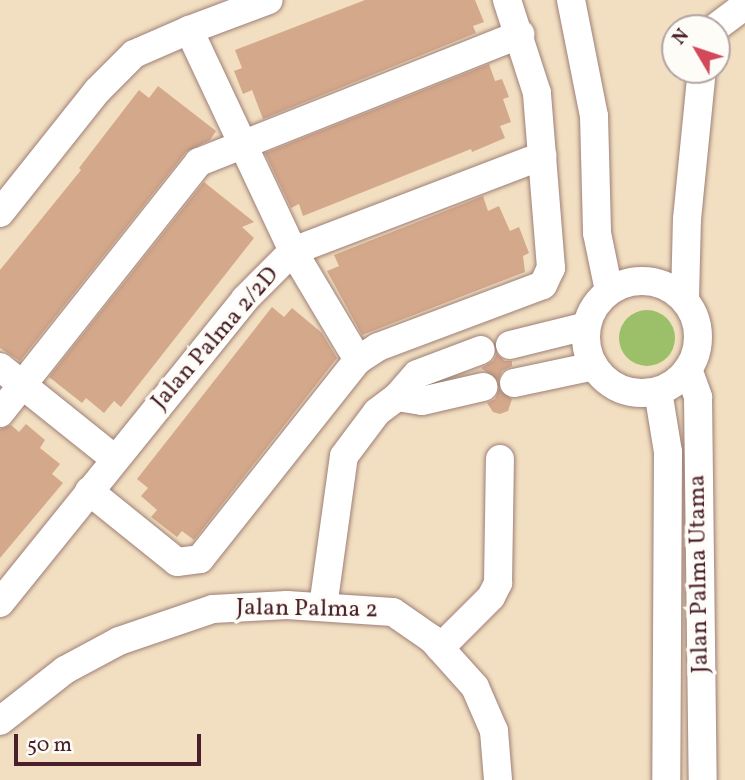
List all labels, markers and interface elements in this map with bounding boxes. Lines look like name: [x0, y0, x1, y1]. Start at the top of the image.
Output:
north arrow: [661, 14, 731, 84]
text: N: [667, 24, 696, 51]
street label: Jalan Palma 2/2D: [146, 262, 286, 416]
street label: Jalan Palma Utama: [684, 474, 716, 674]
street label: Jalan Palma 2: [236, 594, 378, 626]
scale bar: [18, 720, 205, 764]
text: 50 m: [27, 731, 72, 760]

